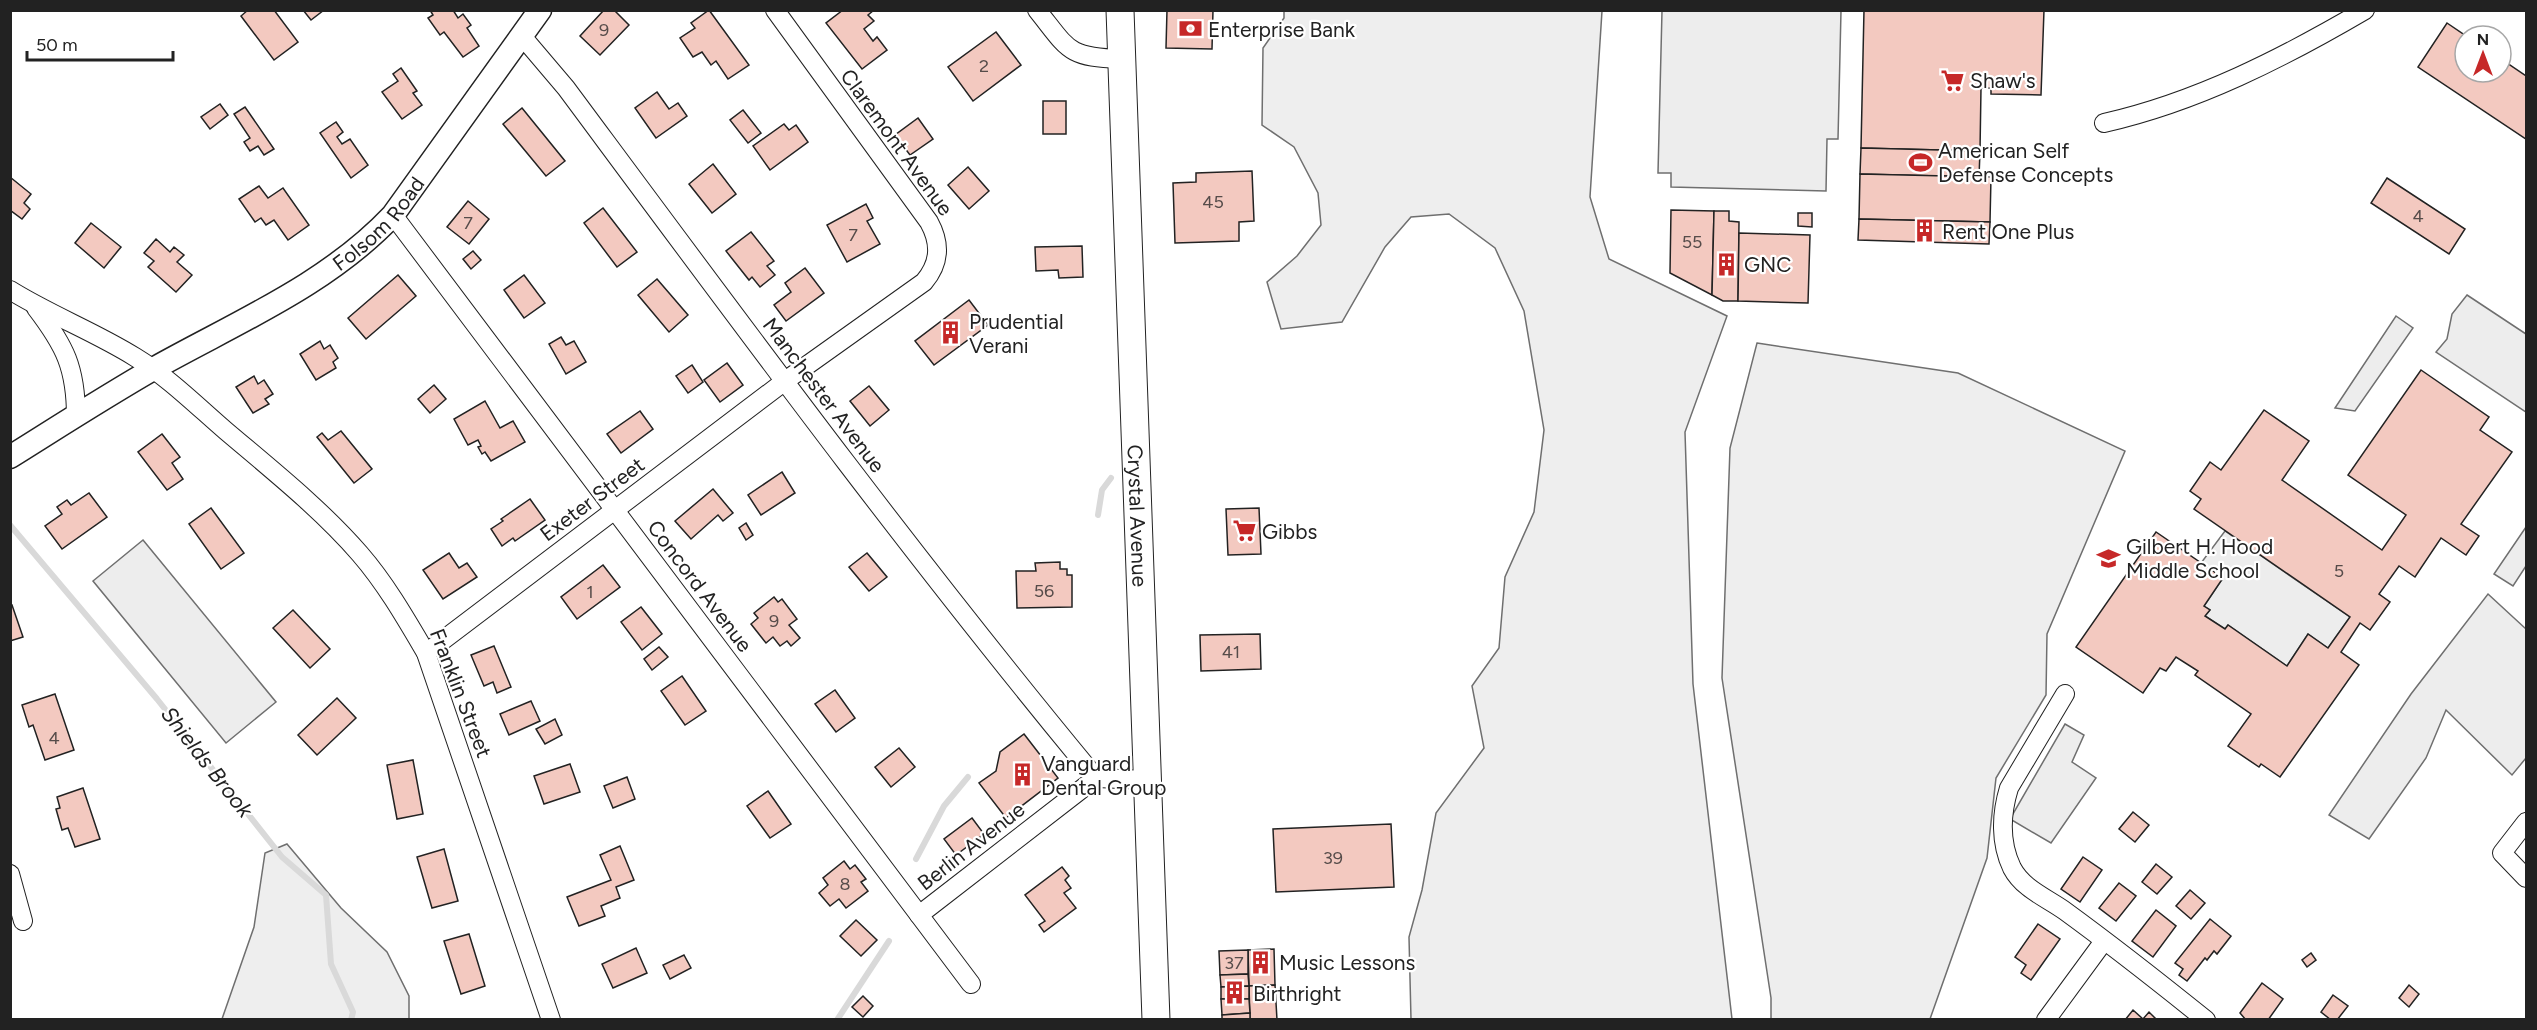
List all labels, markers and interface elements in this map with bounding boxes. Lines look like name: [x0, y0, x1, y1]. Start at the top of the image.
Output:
bank icon: Enterprise Bank: [1177, 16, 1203, 42]
place label: Enterprise Bank: [1208, 17, 1356, 42]
house number: 9: [599, 19, 609, 41]
scale bar: [27, 24, 172, 62]
north arrow: [2453, 24, 2513, 84]
text: N: [2477, 30, 2489, 49]
text: 50 m: [36, 34, 78, 56]
house number: 2: [979, 55, 989, 77]
street label: Claremont Avenue: [835, 64, 959, 220]
supermarket icon: Shaw's: [1939, 67, 1965, 93]
place label: Shaw's: [1970, 68, 2036, 93]
place label: American Self Defense Concepts: [1938, 138, 2113, 187]
sports icon: American Self Defense Concepts: [1907, 149, 1933, 175]
street label: Folsom Road: [327, 172, 429, 276]
house number: 45: [1202, 191, 1224, 213]
house number: 4: [2412, 205, 2424, 227]
house number: 7: [463, 212, 473, 234]
building icon: Rent One Plus: [1911, 218, 1937, 244]
place label: Rent One Plus: [1942, 219, 2074, 244]
house number: 7: [848, 224, 858, 246]
house number: 55: [1682, 231, 1702, 253]
building icon: GNC: [1713, 251, 1739, 277]
place label: GNC: [1744, 252, 1791, 277]
place label: Prudential Verani: [969, 309, 1064, 358]
street label: Manchester Avenue: [758, 313, 890, 477]
building icon: Prudential Verani: [938, 320, 964, 346]
street label: Crystal Avenue: [1123, 444, 1153, 587]
street label: Exeter Street: [535, 452, 649, 546]
street label: Concord Avenue: [642, 515, 758, 657]
supermarket icon: Gibbs: [1231, 518, 1257, 544]
place label: Gibbs: [1262, 519, 1317, 544]
place label: Gilbert H. Hood Middle School: [2126, 534, 2273, 583]
school or university icon: Gilbert H. Hood Middle School: [2095, 545, 2121, 571]
house number: 5: [2334, 560, 2344, 582]
house number: 56: [1034, 580, 1054, 602]
house number: 1: [586, 581, 594, 603]
house number: 9: [769, 610, 779, 632]
street label: Franklin Street: [425, 625, 497, 761]
house number: 41: [1222, 641, 1240, 663]
water label: Shields Brook: [155, 701, 260, 824]
house number: 4: [48, 727, 60, 749]
place label: Vanguard Dental Group: [1041, 751, 1166, 800]
building icon: Vanguard Dental Group: [1010, 762, 1036, 788]
street label: Berlin Avenue: [913, 796, 1029, 896]
house number: 39: [1323, 847, 1343, 869]
house number: 8: [839, 873, 851, 895]
building icon: Music Lessons: [1248, 949, 1274, 975]
place label: Music Lessons: [1279, 950, 1415, 975]
house number: 37: [1224, 952, 1244, 974]
building icon: Birthright: [1222, 980, 1248, 1006]
place label: Birthright: [1253, 981, 1341, 1006]

